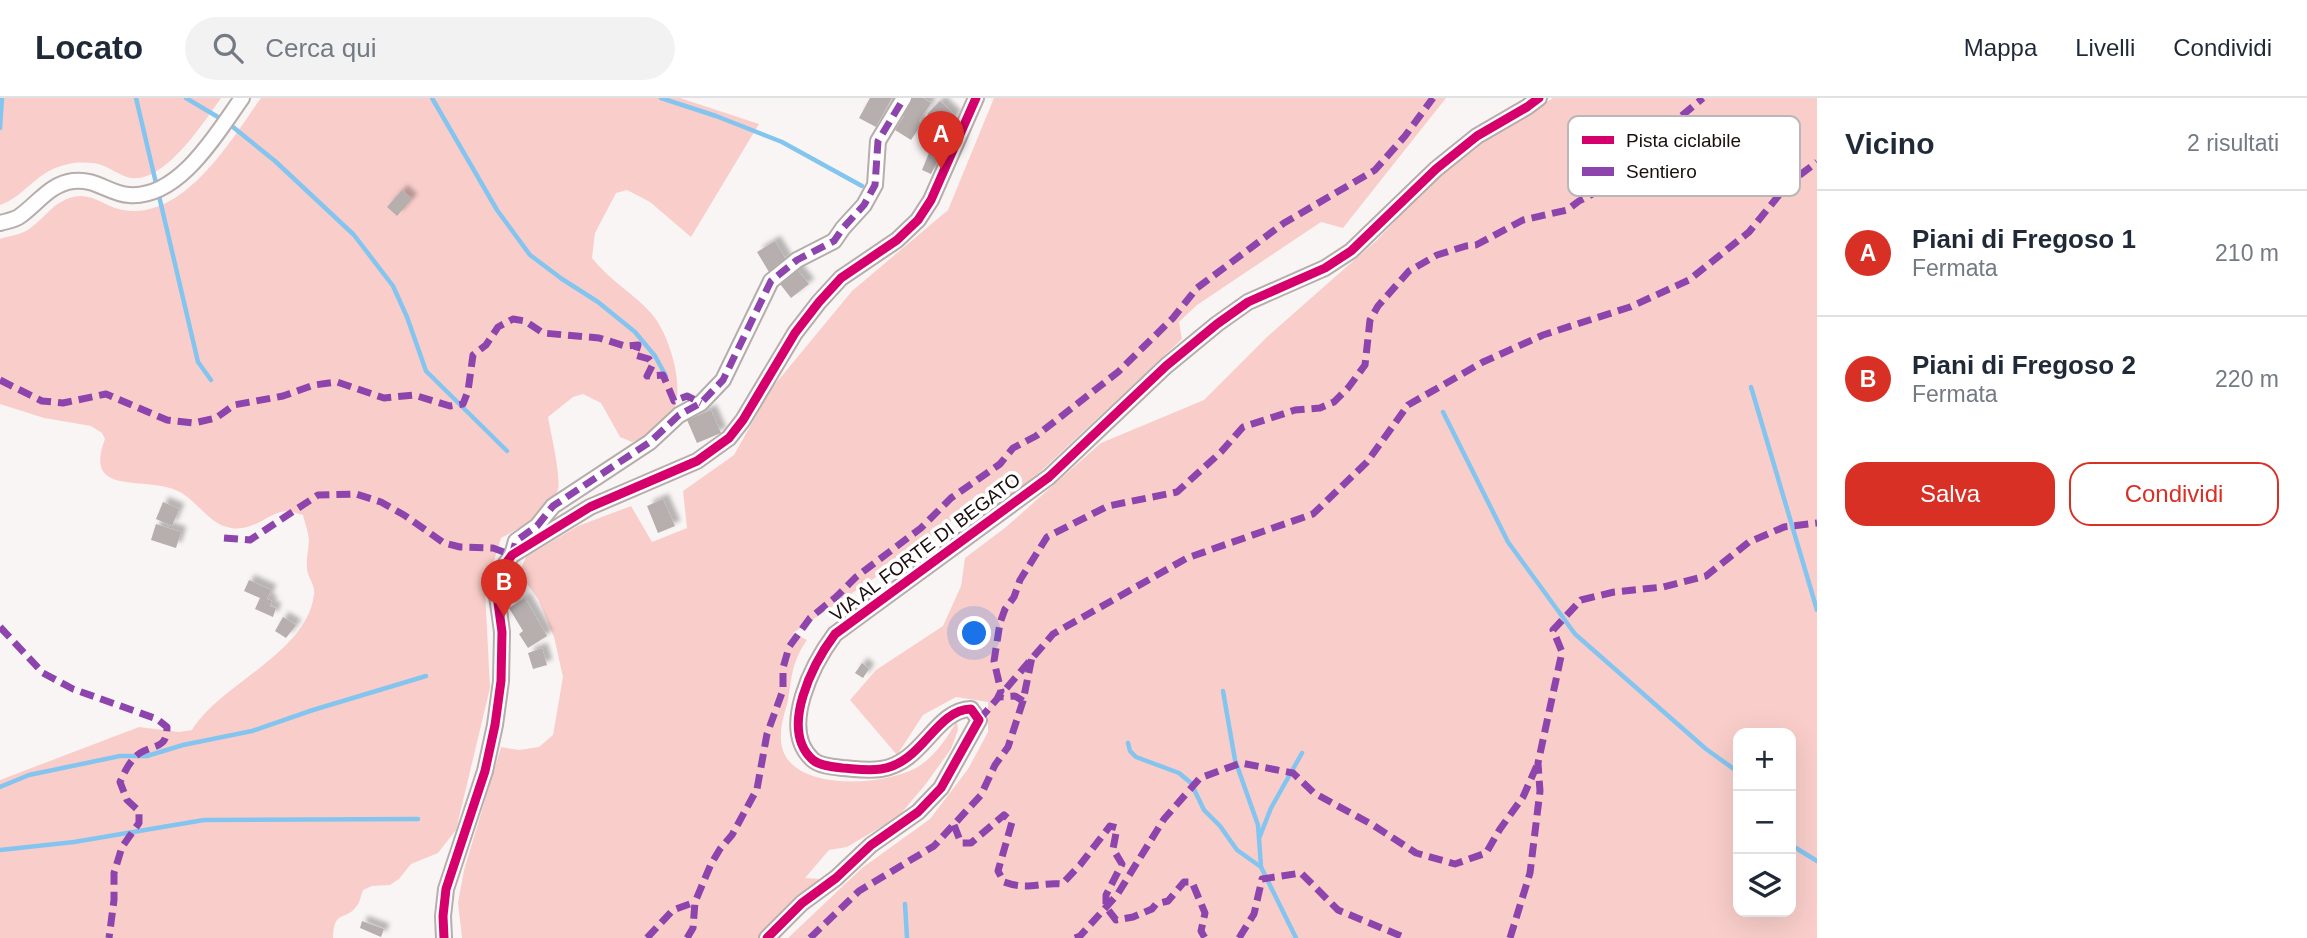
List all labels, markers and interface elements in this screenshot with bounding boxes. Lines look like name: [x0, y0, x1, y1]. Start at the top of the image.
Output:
search box: [185, 17, 675, 80]
text: Locato: [35, 29, 143, 66]
icon: search: [209, 29, 247, 67]
text: Cerca qui: [265, 33, 376, 63]
text: Mappa: [1964, 34, 2037, 61]
text: Livelli: [2075, 34, 2135, 61]
text: Condividi: [2173, 34, 2272, 61]
pin: A: [918, 111, 964, 169]
legend: [1568, 116, 1800, 196]
text: Vicino: [1845, 127, 1934, 160]
text: Pista ciclabile: [1626, 130, 1741, 151]
text: 2 risultati: [2187, 130, 2279, 156]
text: Sentiero: [1626, 161, 1697, 182]
text: Piani di Fregoso 1: [1912, 224, 2136, 254]
text: A: [1860, 240, 1876, 266]
text: 210 m: [2215, 240, 2279, 266]
text: Fermata: [1912, 255, 1998, 281]
text: Piani di Fregoso 2: [1912, 350, 2136, 380]
text: B: [1860, 366, 1876, 392]
text: 220 m: [2215, 366, 2279, 392]
text: Fermata: [1912, 381, 1998, 407]
button: Salva: [1845, 462, 2055, 526]
button: Condividi: [2069, 462, 2279, 526]
street label: VIA AL FORTE DI BEGATO: [826, 469, 1024, 625]
pin: B: [481, 559, 527, 617]
your location: [957, 616, 991, 650]
map controls: [1733, 728, 1796, 917]
button: +: [1733, 728, 1796, 791]
button: −: [1733, 791, 1796, 854]
button: layers: [1733, 854, 1796, 917]

